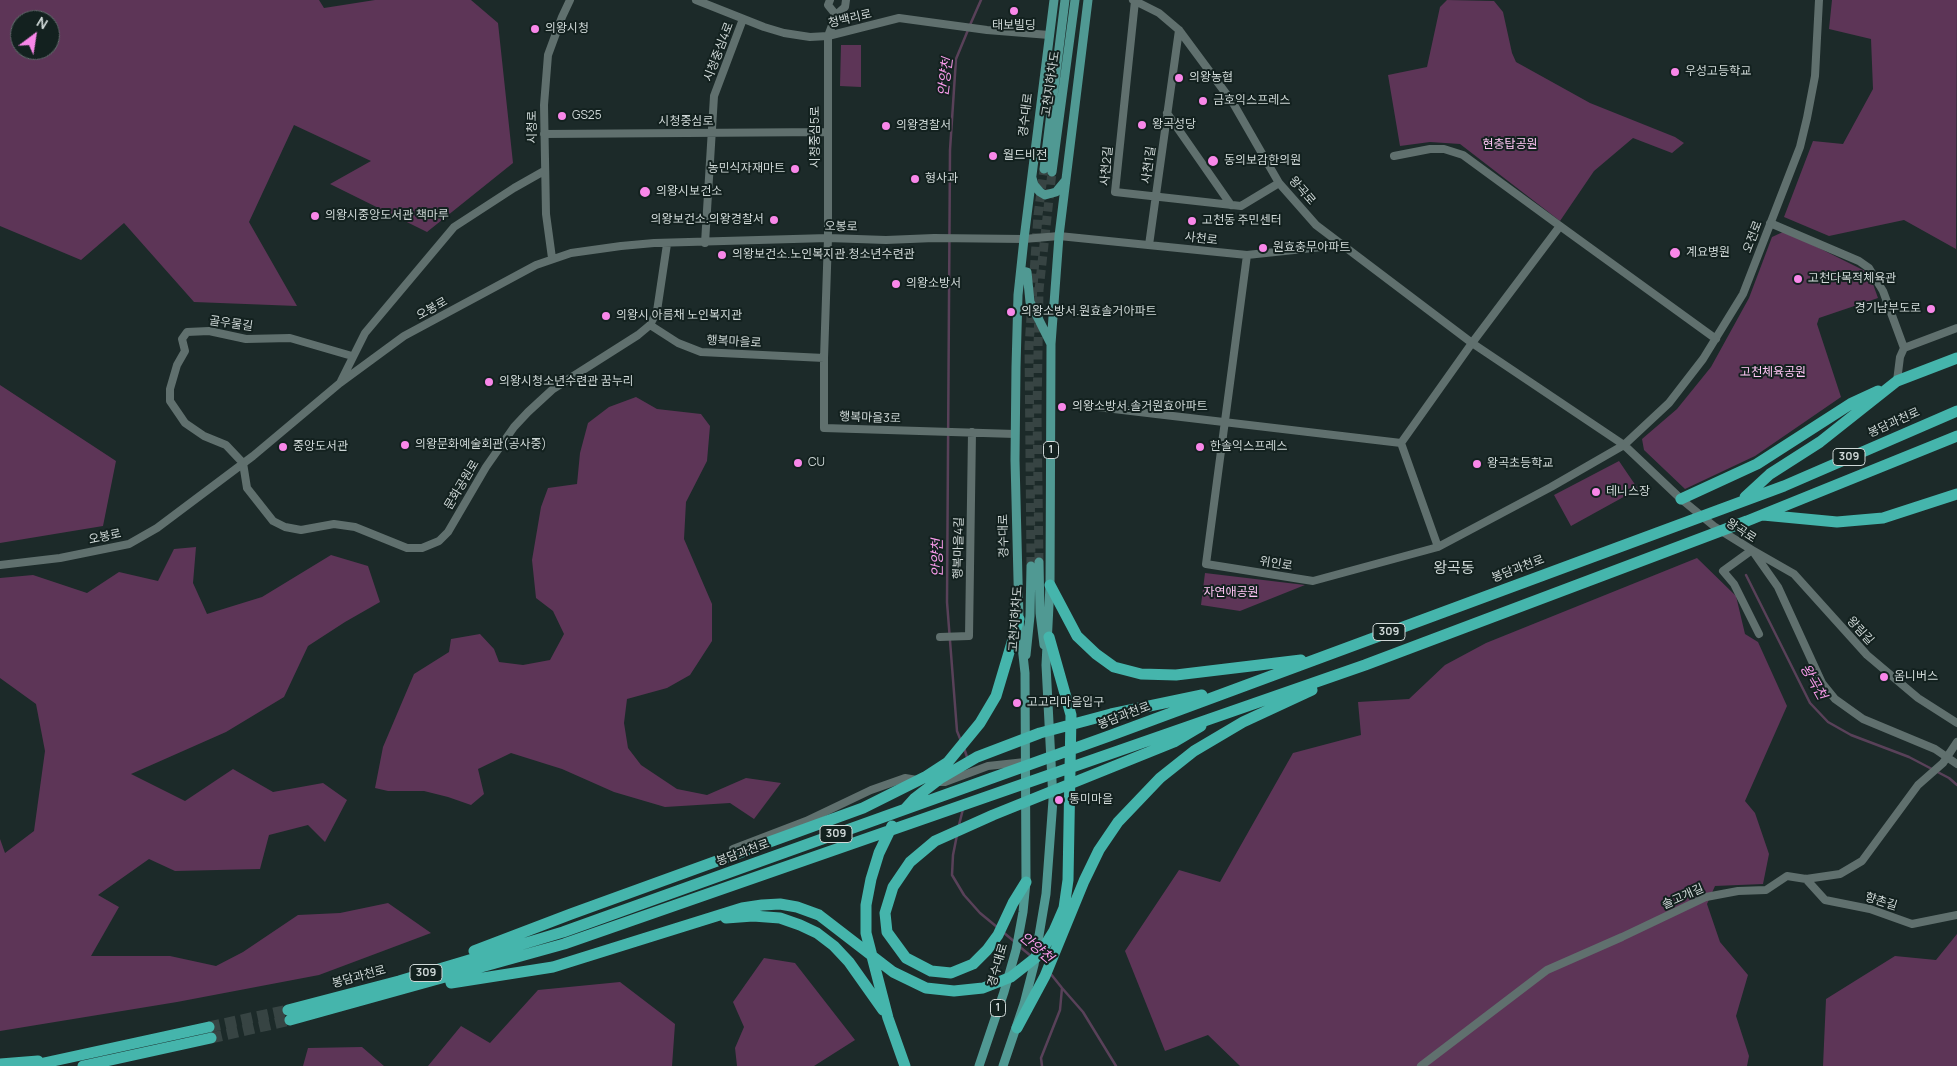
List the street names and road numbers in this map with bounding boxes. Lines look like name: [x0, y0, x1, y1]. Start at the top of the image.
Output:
street label: 청백리로: [827, 7, 873, 31]
street label: 시청중심4로: [701, 20, 737, 84]
street label: 고천지하차도: [1039, 50, 1063, 118]
street label: 경수대로: [1016, 92, 1036, 138]
street label: 시청중심5로: [809, 106, 823, 168]
street label: 시청로: [526, 110, 540, 144]
street label: 시청중심로: [658, 115, 714, 129]
street label: 사천2길: [1098, 145, 1116, 187]
street label: 사천1길: [1139, 145, 1159, 185]
street label: 왕곡로: [1286, 174, 1318, 208]
street label: 오전로: [1740, 219, 1766, 255]
street label: 오봉로: [824, 220, 858, 234]
street label: 사천로: [1184, 230, 1218, 248]
street label: 오봉로: [414, 295, 450, 323]
street label: 골우물길: [208, 314, 254, 334]
street label: 행복마을로: [706, 333, 762, 351]
street label: 봉담과천로: [1866, 405, 1922, 441]
street label: 행복마을3로: [839, 410, 901, 426]
road number: 1: [1044, 442, 1058, 458]
road number: 309: [1833, 448, 1865, 466]
street label: 문화공원로: [442, 458, 482, 512]
street label: 경수대로: [996, 514, 1012, 558]
street label: 왕곡로: [1723, 516, 1759, 546]
street label: 행복마을4길: [951, 517, 967, 579]
street label: 오봉로: [87, 527, 123, 547]
street label: 봉담과천로: [1490, 552, 1546, 586]
street label: 위인로: [1259, 554, 1293, 574]
street label: 고천지하차도: [1007, 585, 1025, 653]
street label: 왕림길: [1844, 614, 1876, 648]
road number: 309: [1373, 624, 1405, 640]
street label: 봉담과천로: [1096, 699, 1152, 733]
road number: 309: [820, 826, 852, 842]
street label: 봉담과천로: [715, 837, 771, 869]
street label: 솔고개길: [1660, 881, 1706, 913]
street label: 향촌길: [1863, 890, 1899, 914]
street label: 경수대로: [985, 942, 1011, 988]
street label: 봉담과천로: [330, 963, 388, 991]
road number: 309: [410, 964, 442, 981]
road number: 1: [990, 1000, 1006, 1016]

